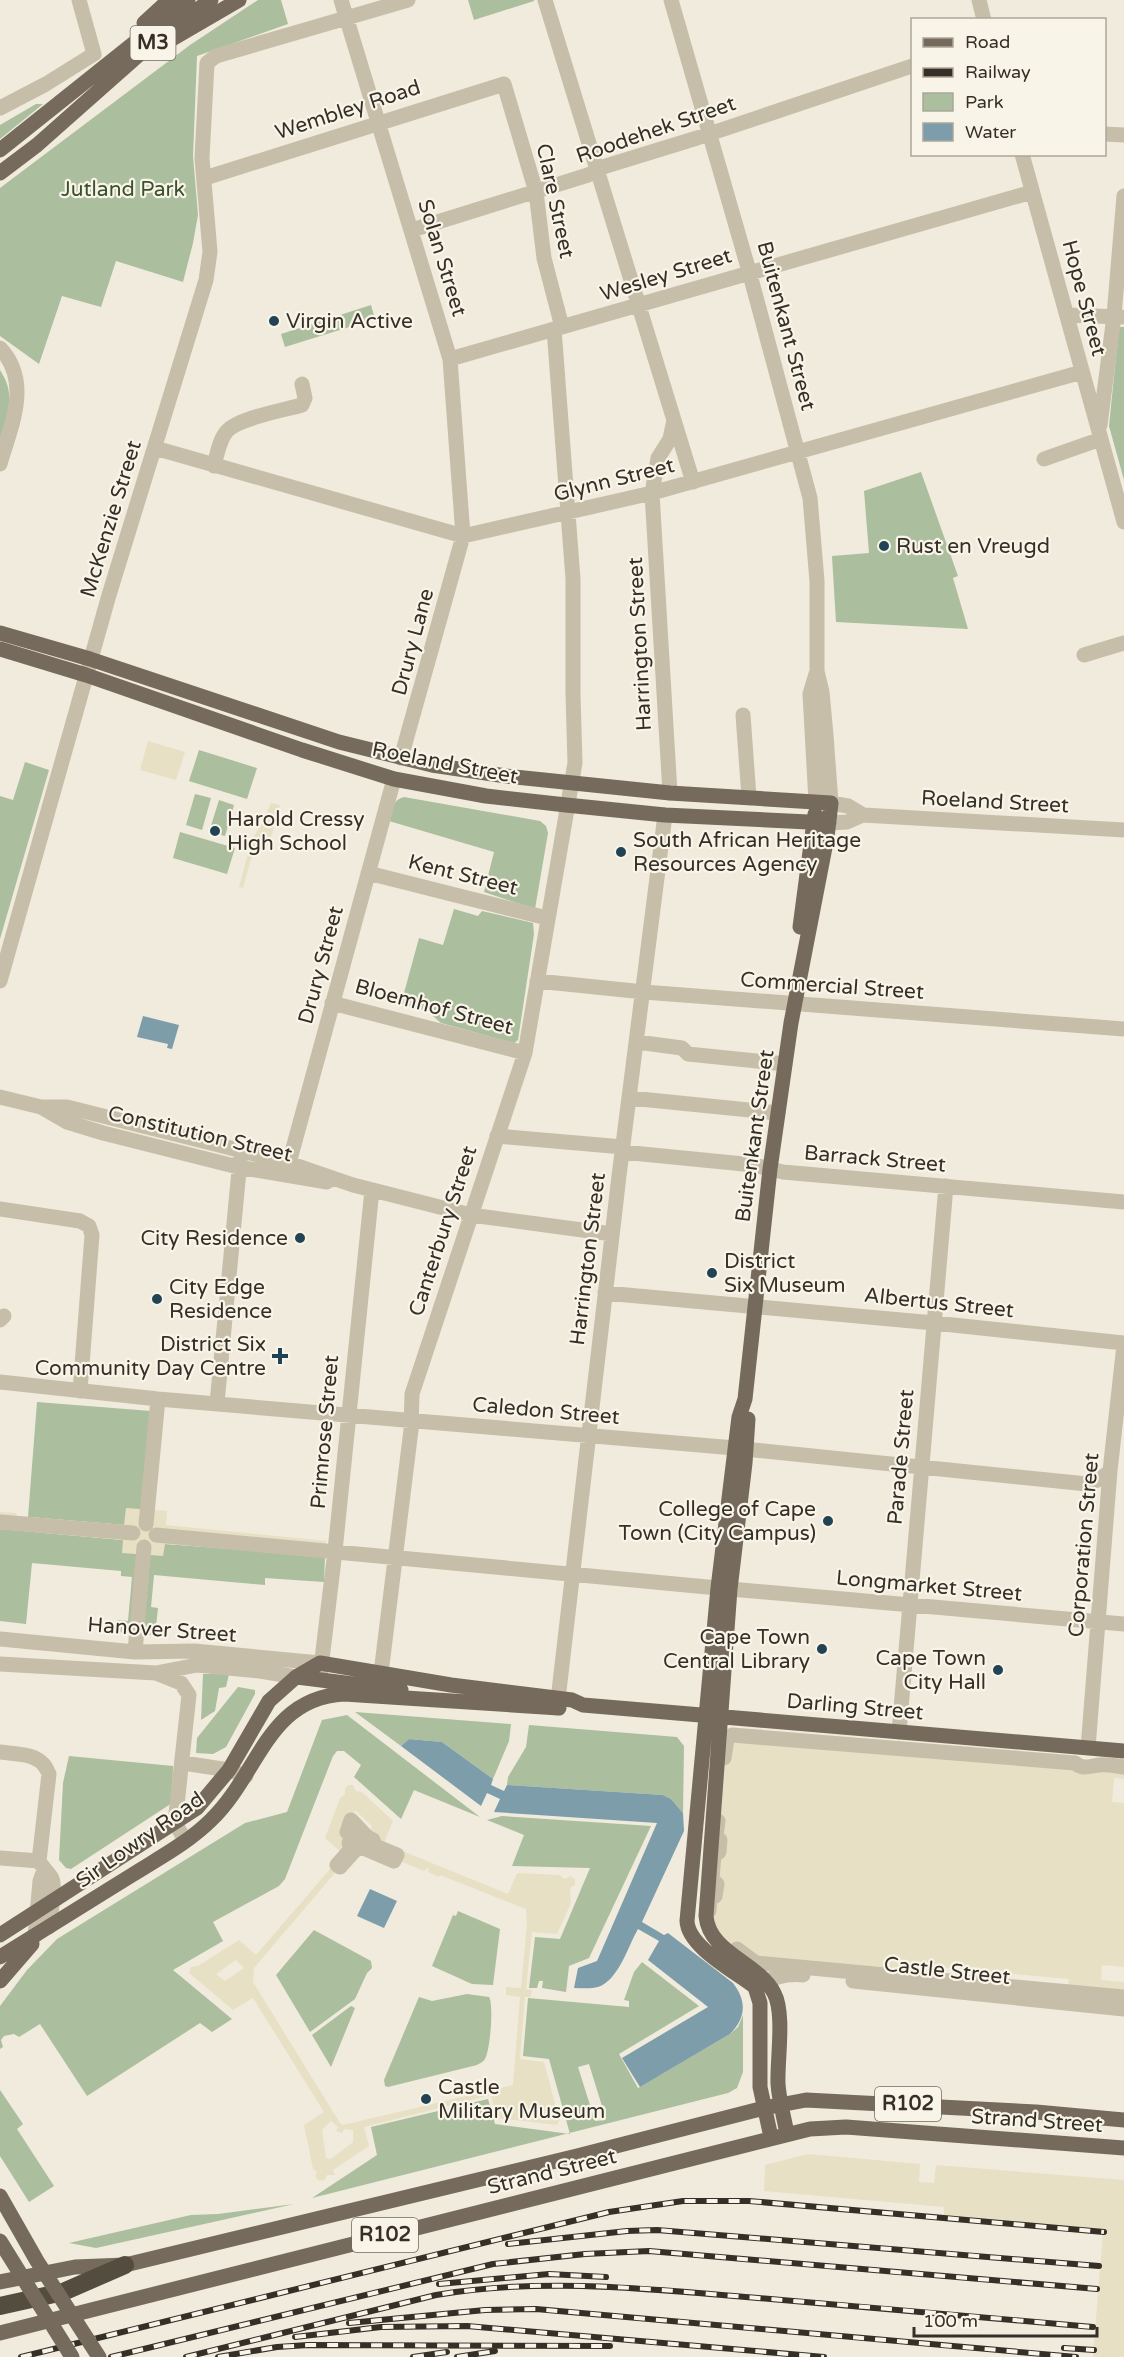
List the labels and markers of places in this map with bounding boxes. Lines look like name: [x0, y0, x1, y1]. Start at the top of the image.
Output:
place label: Virgin Active: [286, 309, 413, 334]
marker: Virgin Active: [267, 314, 281, 328]
place label: Rust en Vreugd: [896, 534, 1050, 559]
marker: Rust en Vreugd: [877, 539, 891, 553]
place label: Harold Cressy High School: [227, 807, 365, 856]
marker: Harold Cressy High School: [208, 824, 222, 838]
place label: South African Heritage Resources Agency: [633, 828, 861, 877]
marker: South African Heritage Resources Agency: [614, 845, 628, 859]
place label: City Residence: [140, 1226, 288, 1251]
marker: City Residence: [293, 1231, 307, 1245]
place label: District Six Museum: [724, 1249, 846, 1298]
marker: District Six Museum: [705, 1266, 719, 1280]
place label: City Edge Residence: [169, 1275, 272, 1324]
marker: City Edge Residence: [150, 1292, 164, 1306]
place label: District Six Community Day Centre: [35, 1332, 266, 1381]
marker: District Six Community Day Centre: [271, 1347, 289, 1365]
place label: College of Cape Town (City Campus): [619, 1497, 816, 1546]
marker: College of Cape Town (City Campus): [821, 1514, 835, 1528]
place label: Cape Town Central Library: [663, 1625, 810, 1674]
marker: Cape Town Central Library: [815, 1642, 829, 1656]
place label: Cape Town City Hall: [876, 1646, 986, 1695]
marker: Cape Town City Hall: [991, 1663, 1005, 1677]
place label: Castle Military Museum: [438, 2075, 605, 2124]
marker: Castle Military Museum: [419, 2092, 433, 2106]

